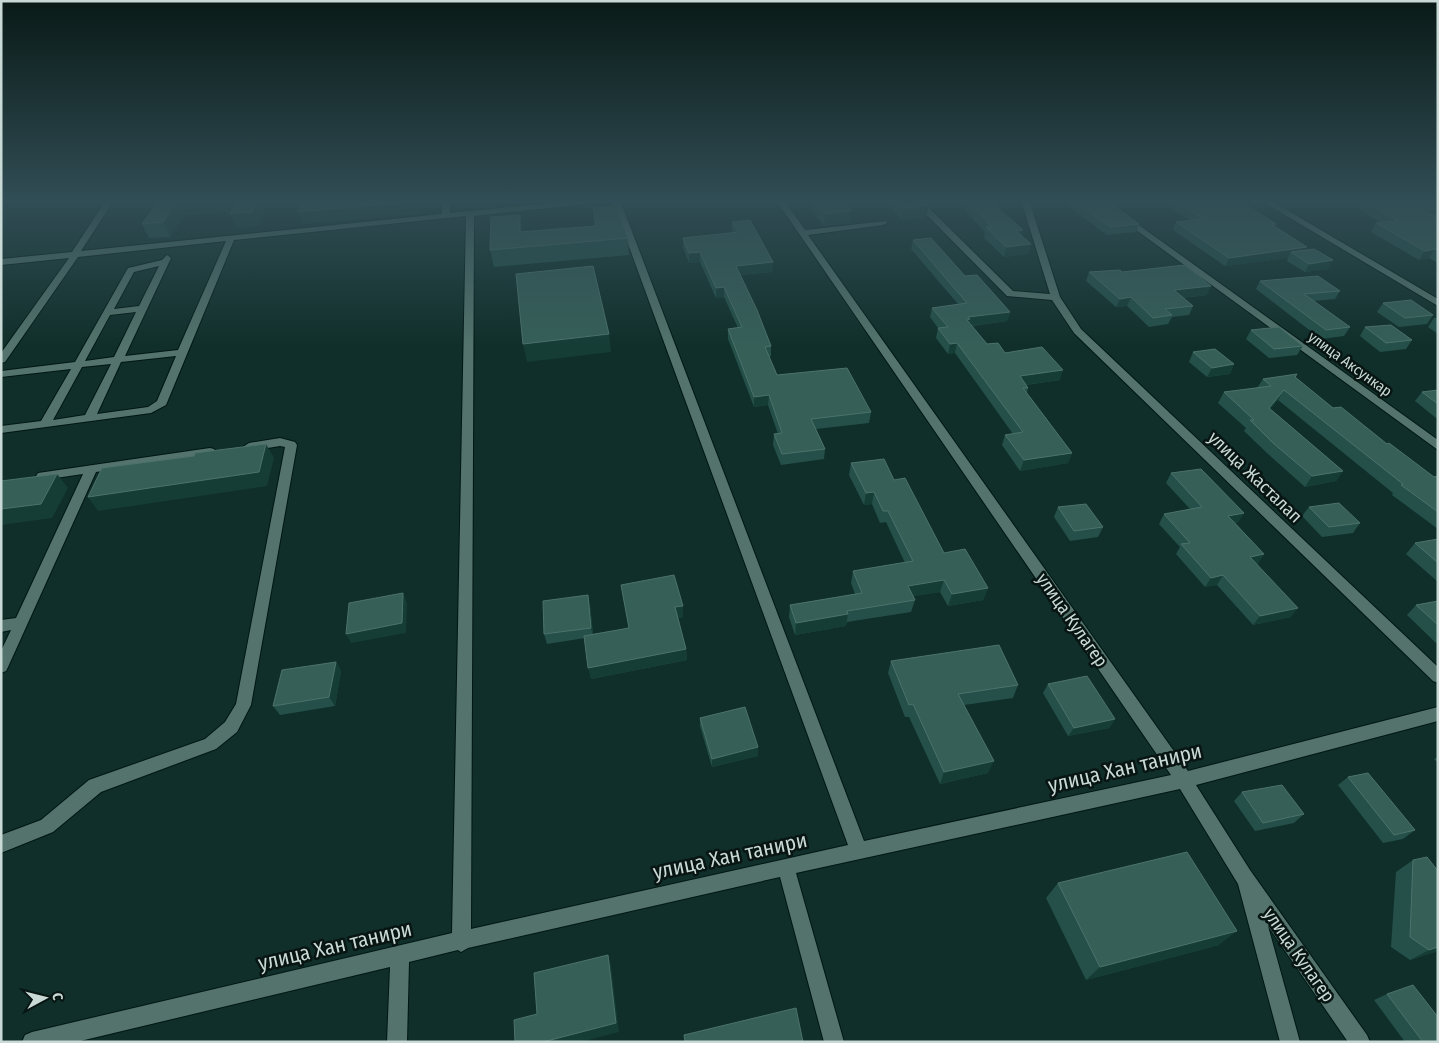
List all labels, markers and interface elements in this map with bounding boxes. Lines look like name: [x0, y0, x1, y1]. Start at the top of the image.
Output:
street label: улица Аксункар: [1305, 328, 1395, 400]
street label: улица Жасталап: [1203, 427, 1307, 527]
street label: улица Кулагер: [1032, 569, 1112, 671]
street label: улица Хан танири: [1046, 738, 1204, 798]
street label: улица Хан танири: [650, 827, 810, 885]
street label: улица Кулагер: [1259, 904, 1339, 1006]
street label: улица Хан танири: [256, 916, 414, 976]
north arrow: [20, 973, 70, 1023]
text: С: [49, 992, 66, 1002]

